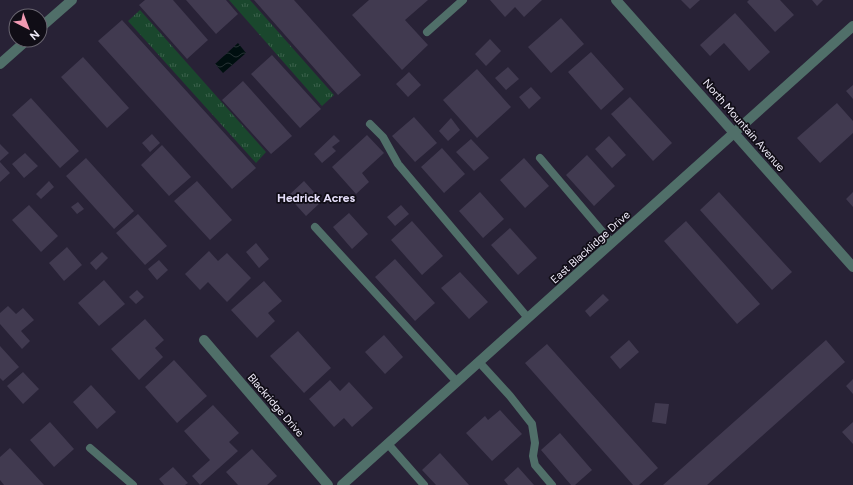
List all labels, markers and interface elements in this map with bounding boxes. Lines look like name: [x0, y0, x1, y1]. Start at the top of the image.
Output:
north arrow: [8, 8, 48, 48]
text: N: [27, 27, 42, 43]
street label: North Mountain Avenue: [700, 77, 787, 174]
district label: Hedrick Acres: [277, 191, 355, 205]
street label: East Blacklidge Drive: [548, 208, 633, 286]
street label: Blackridge Drive: [245, 371, 307, 440]

